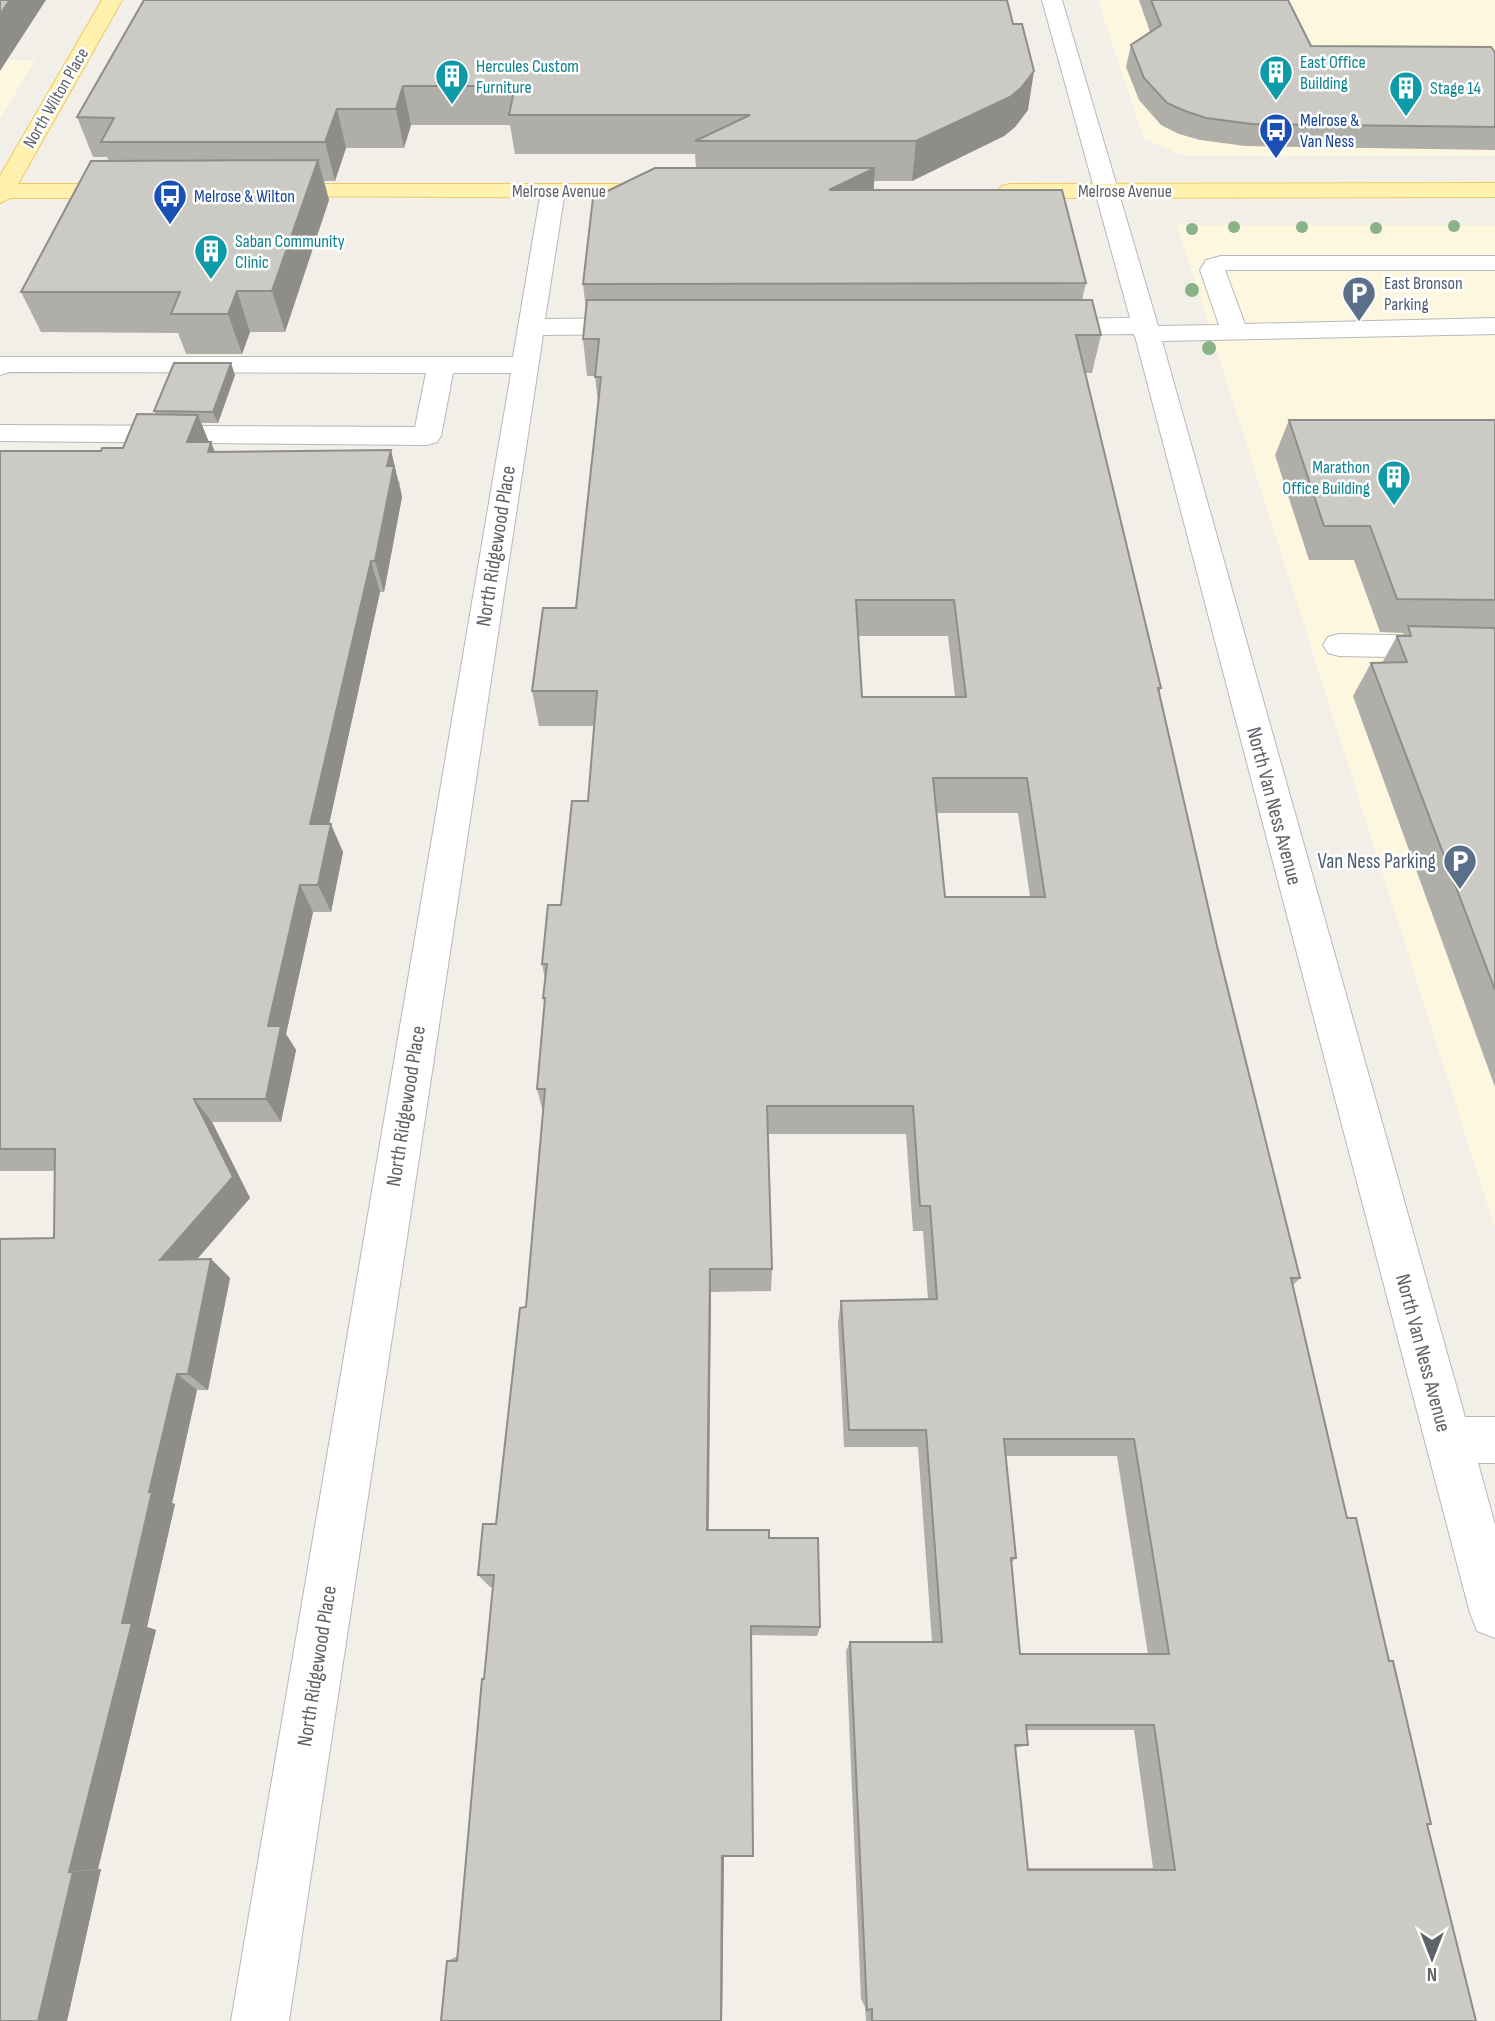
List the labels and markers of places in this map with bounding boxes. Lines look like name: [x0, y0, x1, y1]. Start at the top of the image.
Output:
place label: East Office Building: [1300, 52, 1366, 94]
building icon: East Office Building: [1257, 53, 1295, 102]
place label: Hercules Custom Furniture: [476, 56, 579, 98]
building icon: Hercules Custom Furniture: [433, 57, 471, 106]
building icon: Stage 14: [1387, 69, 1425, 118]
place label: Stage 14: [1430, 78, 1482, 99]
place label: Melrose & Van Ness: [1300, 110, 1359, 152]
bus stop icon: Melrose & Van Ness: [1257, 111, 1295, 160]
bus stop icon: Melrose & Wilton: [151, 177, 189, 226]
place label: Melrose & Wilton: [194, 186, 295, 207]
place label: Saban Community Clinic: [235, 231, 345, 273]
building icon: Saban Community Clinic: [192, 232, 230, 281]
place label: East Bronson Parking: [1384, 273, 1463, 315]
parking icon: East Bronson Parking: [1340, 274, 1378, 323]
place label: Marathon Office Building: [1282, 457, 1370, 499]
building icon: Marathon Office Building: [1375, 458, 1413, 507]
parking icon: Van Ness Parking: [1441, 842, 1479, 891]
place label: Van Ness Parking: [1317, 849, 1436, 874]

